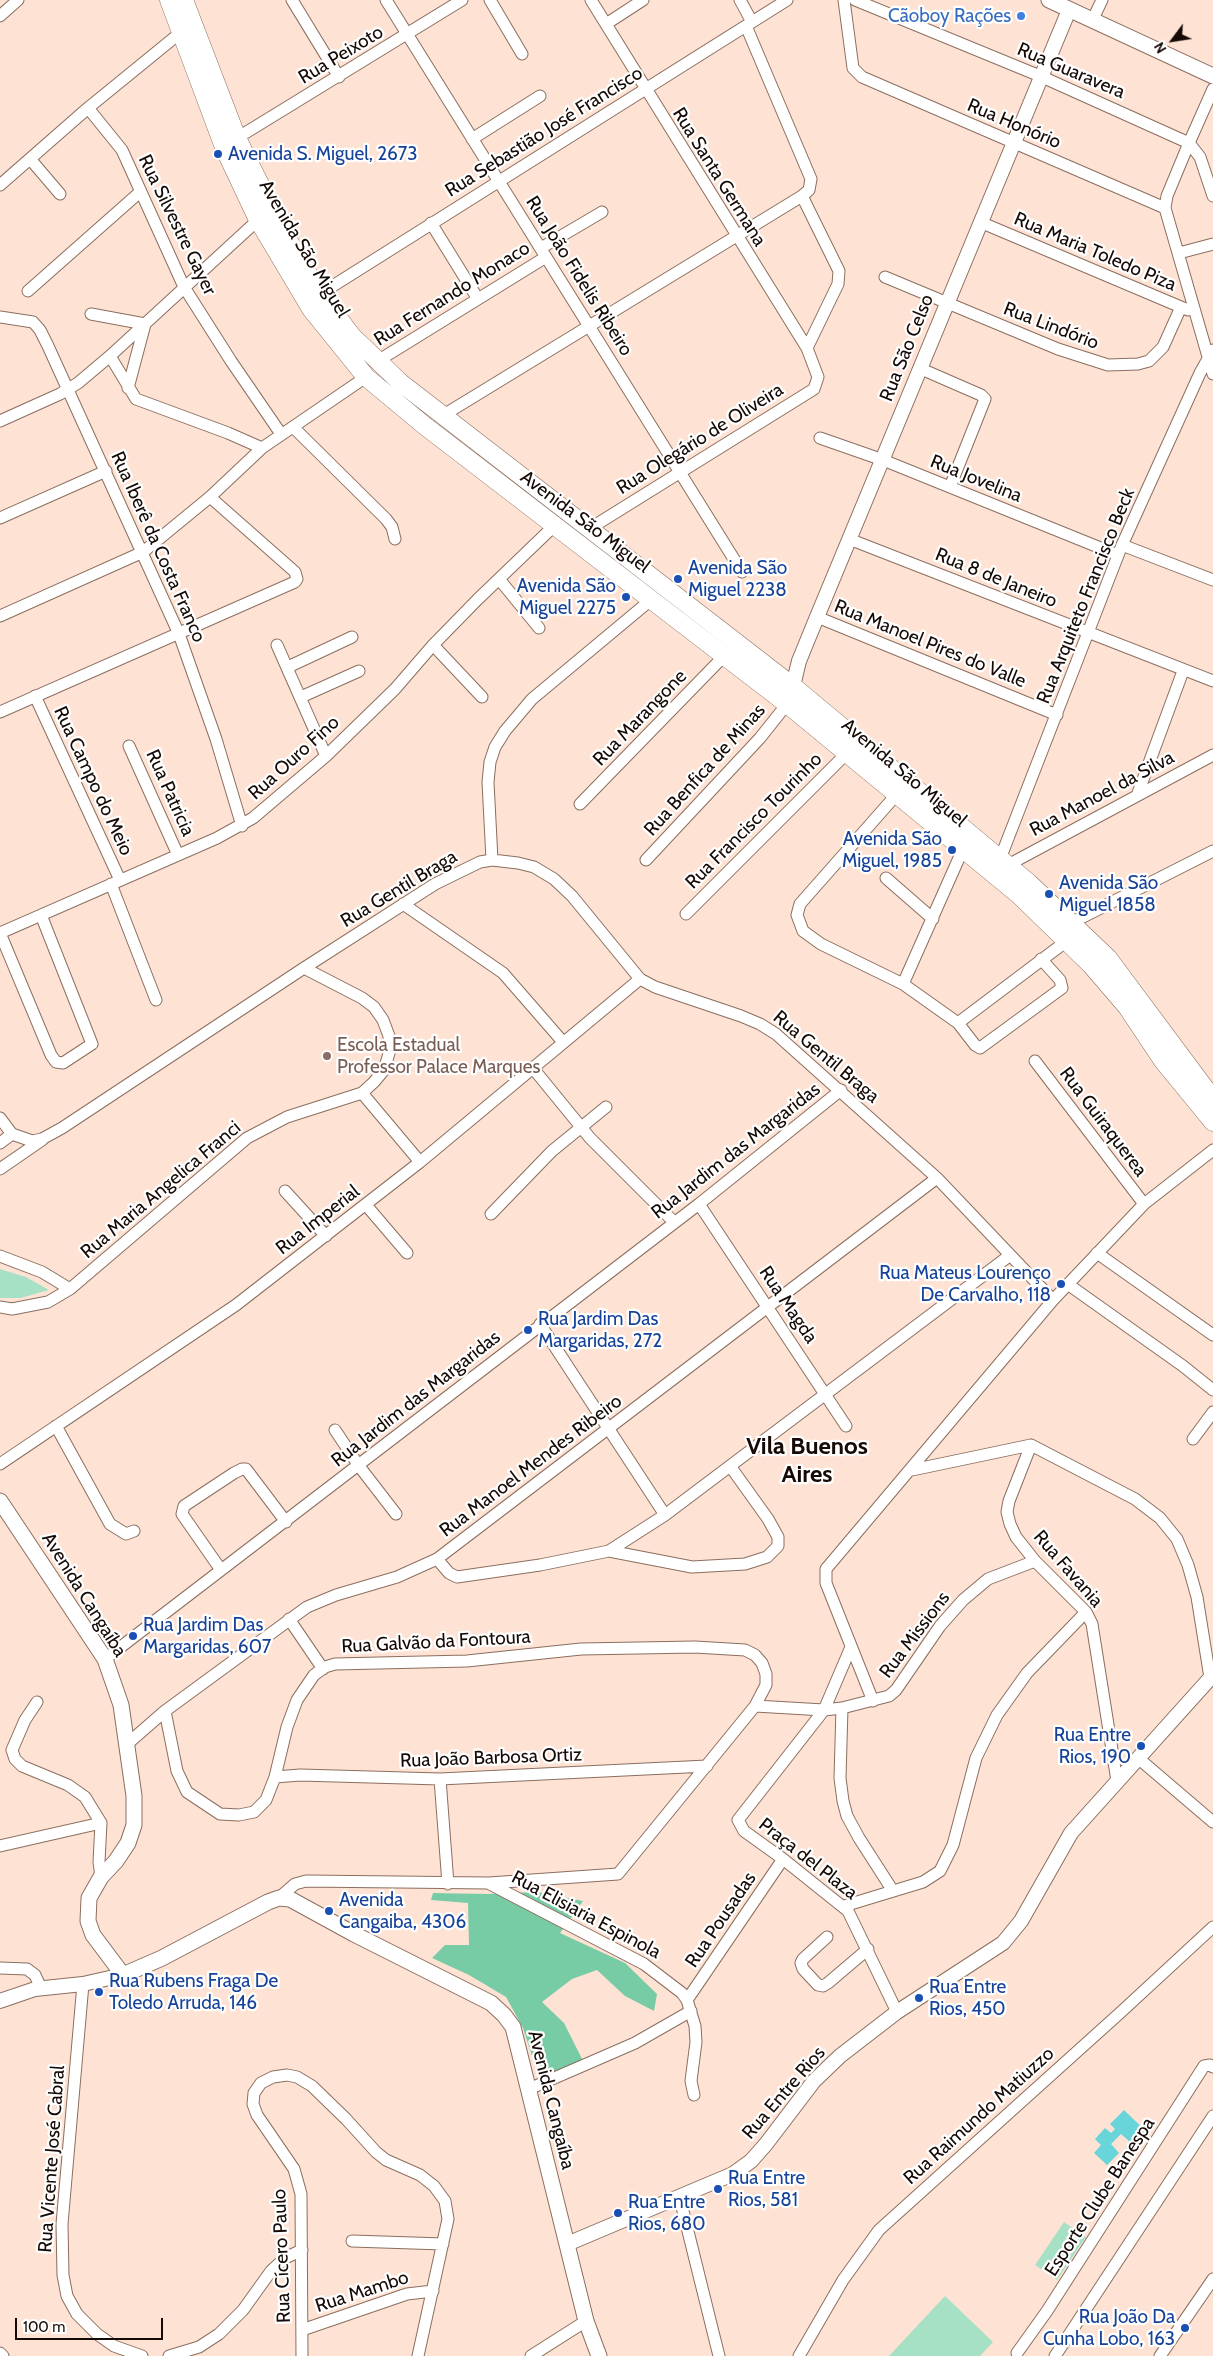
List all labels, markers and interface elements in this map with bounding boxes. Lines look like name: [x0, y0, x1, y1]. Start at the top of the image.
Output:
place label: Cãoboy Rações: [888, 5, 1011, 27]
marker: Cãoboy Rações: [1015, 10, 1027, 22]
north arrow: [1148, 15, 1198, 65]
street label: Rua Peixoto: [295, 21, 387, 89]
street label: Rua Guaravera: [1014, 38, 1128, 104]
text: N: [1150, 39, 1170, 57]
street label: Rua Sebastião José Francisco: [441, 62, 647, 202]
street label: Rua Honório: [964, 94, 1064, 154]
street label: Rua Santa Germana: [667, 104, 771, 250]
place label: Avenida S. Miguel, 2673: [228, 143, 418, 165]
marker: Avenida S. Miguel, 2673: [212, 148, 224, 160]
street label: Rua Silvestre Gayer: [133, 151, 221, 299]
street label: Avenida São Miguel: [254, 176, 354, 322]
street label: Rua João Fidelis Ribeiro: [521, 192, 637, 360]
street label: Rua Maria Toledo Piza: [1011, 208, 1179, 296]
street label: Rua Fernando Monaco: [370, 237, 534, 351]
street label: Rua São Celso: [875, 291, 939, 405]
street label: Rua Lindório: [1000, 297, 1102, 355]
street label: Rua Olegário de Oliveira: [613, 378, 787, 500]
street label: Rua Iberê da Costa Franco: [106, 448, 210, 646]
street label: Rua Jovelina: [927, 450, 1025, 508]
street label: Avenida São Miguel: [516, 466, 654, 578]
street label: Rua Arquiteto Francisco Beck: [1032, 485, 1140, 707]
street label: Rua 8 de Janeiro: [932, 543, 1060, 613]
place label: Avenida São Miguel 2238: [688, 557, 787, 601]
marker: Avenida São Miguel 2238: [672, 573, 684, 585]
place label: Avenida São Miguel 2275: [517, 575, 616, 619]
marker: Avenida São Miguel 2275: [620, 591, 632, 603]
street label: Rua Manoel Pires do Valle: [831, 595, 1029, 693]
street label: Rua Marangone: [588, 665, 692, 771]
street label: Rua Benfica de Minas: [640, 699, 770, 841]
street label: Rua Campo do Meio: [48, 703, 138, 859]
street label: Rua Ouro Fino: [244, 711, 344, 805]
street label: Avenida São Miguel: [837, 714, 971, 832]
street label: Rua Patricia: [141, 746, 199, 840]
street label: Rua Manoel da Silva: [1026, 746, 1178, 842]
street label: Rua Francisco Tourinho: [681, 748, 827, 894]
place label: Avenida São Miguel, 1985: [842, 828, 942, 872]
marker: Avenida São Miguel, 1985: [946, 844, 958, 856]
street label: Rua Gentil Braga: [337, 845, 461, 933]
place label: Avenida São Miguel 1858: [1059, 872, 1158, 916]
marker: Avenida São Miguel 1858: [1043, 888, 1055, 900]
street label: Rua Gentil Braga: [768, 1006, 884, 1108]
place label: Escola Estadual Professor Palace Marques: [337, 1034, 540, 1078]
marker: Escola Estadual Professor Palace Marques: [321, 1050, 333, 1062]
street label: Rua Guiraquerea: [1054, 1063, 1152, 1181]
street label: Rua Jardim das Margaridas: [647, 1078, 825, 1224]
street label: Rua Maria Angelica Franci: [76, 1116, 246, 1264]
street label: Rua Imperial: [272, 1180, 364, 1260]
street label: Rua Magda: [754, 1262, 822, 1348]
place label: Rua Mateus Lourenço De Carvalho, 118: [879, 1262, 1051, 1306]
marker: Rua Mateus Lourenço De Carvalho, 118: [1055, 1278, 1067, 1290]
place label: Rua Jardim Das Margaridas, 272: [538, 1308, 662, 1352]
marker: Rua Jardim Das Margaridas, 272: [522, 1324, 534, 1336]
street label: Rua Jardim das Margaridas: [327, 1326, 505, 1472]
street label: Rua Manoel Mendes Ribeiro: [435, 1390, 627, 1542]
district label: Vila Buenos Aires: [746, 1433, 868, 1489]
street label: Rua Favania: [1028, 1526, 1108, 1612]
street label: Avenida Cangaíba: [37, 1529, 131, 1661]
street label: Rua Missions: [875, 1587, 955, 1683]
place label: Rua Jardim Das Margaridas, 607: [143, 1614, 271, 1658]
street label: Rua Galvão da Fontoura: [341, 1626, 531, 1658]
marker: Rua Jardim Das Margaridas, 607: [127, 1630, 139, 1642]
place label: Rua Entre Rios, 190: [1054, 1724, 1131, 1768]
marker: Rua Entre Rios, 190: [1135, 1740, 1147, 1752]
street label: Rua João Barbosa Ortiz: [400, 1743, 582, 1773]
street label: Praça del Plaza: [754, 1813, 862, 1905]
street label: Rua Elisiaria Espinola: [508, 1866, 664, 1964]
street label: Rua Pousadas: [681, 1868, 761, 1972]
place label: Avenida Cangaiba, 4306: [339, 1889, 466, 1933]
marker: Avenida Cangaiba, 4306: [323, 1905, 335, 1917]
place label: Rua Rubens Fraga De Toledo Arruda, 146: [109, 1970, 278, 2014]
place label: Rua Entre Rios, 450: [929, 1976, 1006, 2020]
marker: Rua Rubens Fraga De Toledo Arruda, 146: [93, 1986, 105, 1998]
marker: Rua Entre Rios, 450: [913, 1992, 925, 2004]
street label: Avenida Cangaíba: [523, 2028, 579, 2172]
street label: Rua Entre Rios: [738, 2042, 830, 2144]
street label: Rua Raimundo Matiuzzo: [899, 2042, 1059, 2190]
street label: Rua Vicente José Cabral: [34, 2065, 70, 2253]
street label: Esporte Clube Banespa: [1040, 2113, 1160, 2281]
place label: Rua Entre Rios, 581: [728, 2167, 805, 2211]
marker: Rua Entre Rios, 581: [712, 2183, 724, 2195]
street label: Rua Cícero Paulo: [268, 2189, 296, 2323]
place label: Rua Entre Rios, 680: [628, 2191, 706, 2235]
marker: Rua Entre Rios, 680: [612, 2207, 624, 2219]
street label: Rua Mambo: [313, 2266, 411, 2318]
place label: Rua João Da Cunha Lobo, 163: [1043, 2306, 1175, 2350]
scale bar: [18, 2308, 165, 2340]
text: 100 m: [23, 2318, 65, 2336]
marker: Rua João Da Cunha Lobo, 163: [1179, 2322, 1191, 2334]

